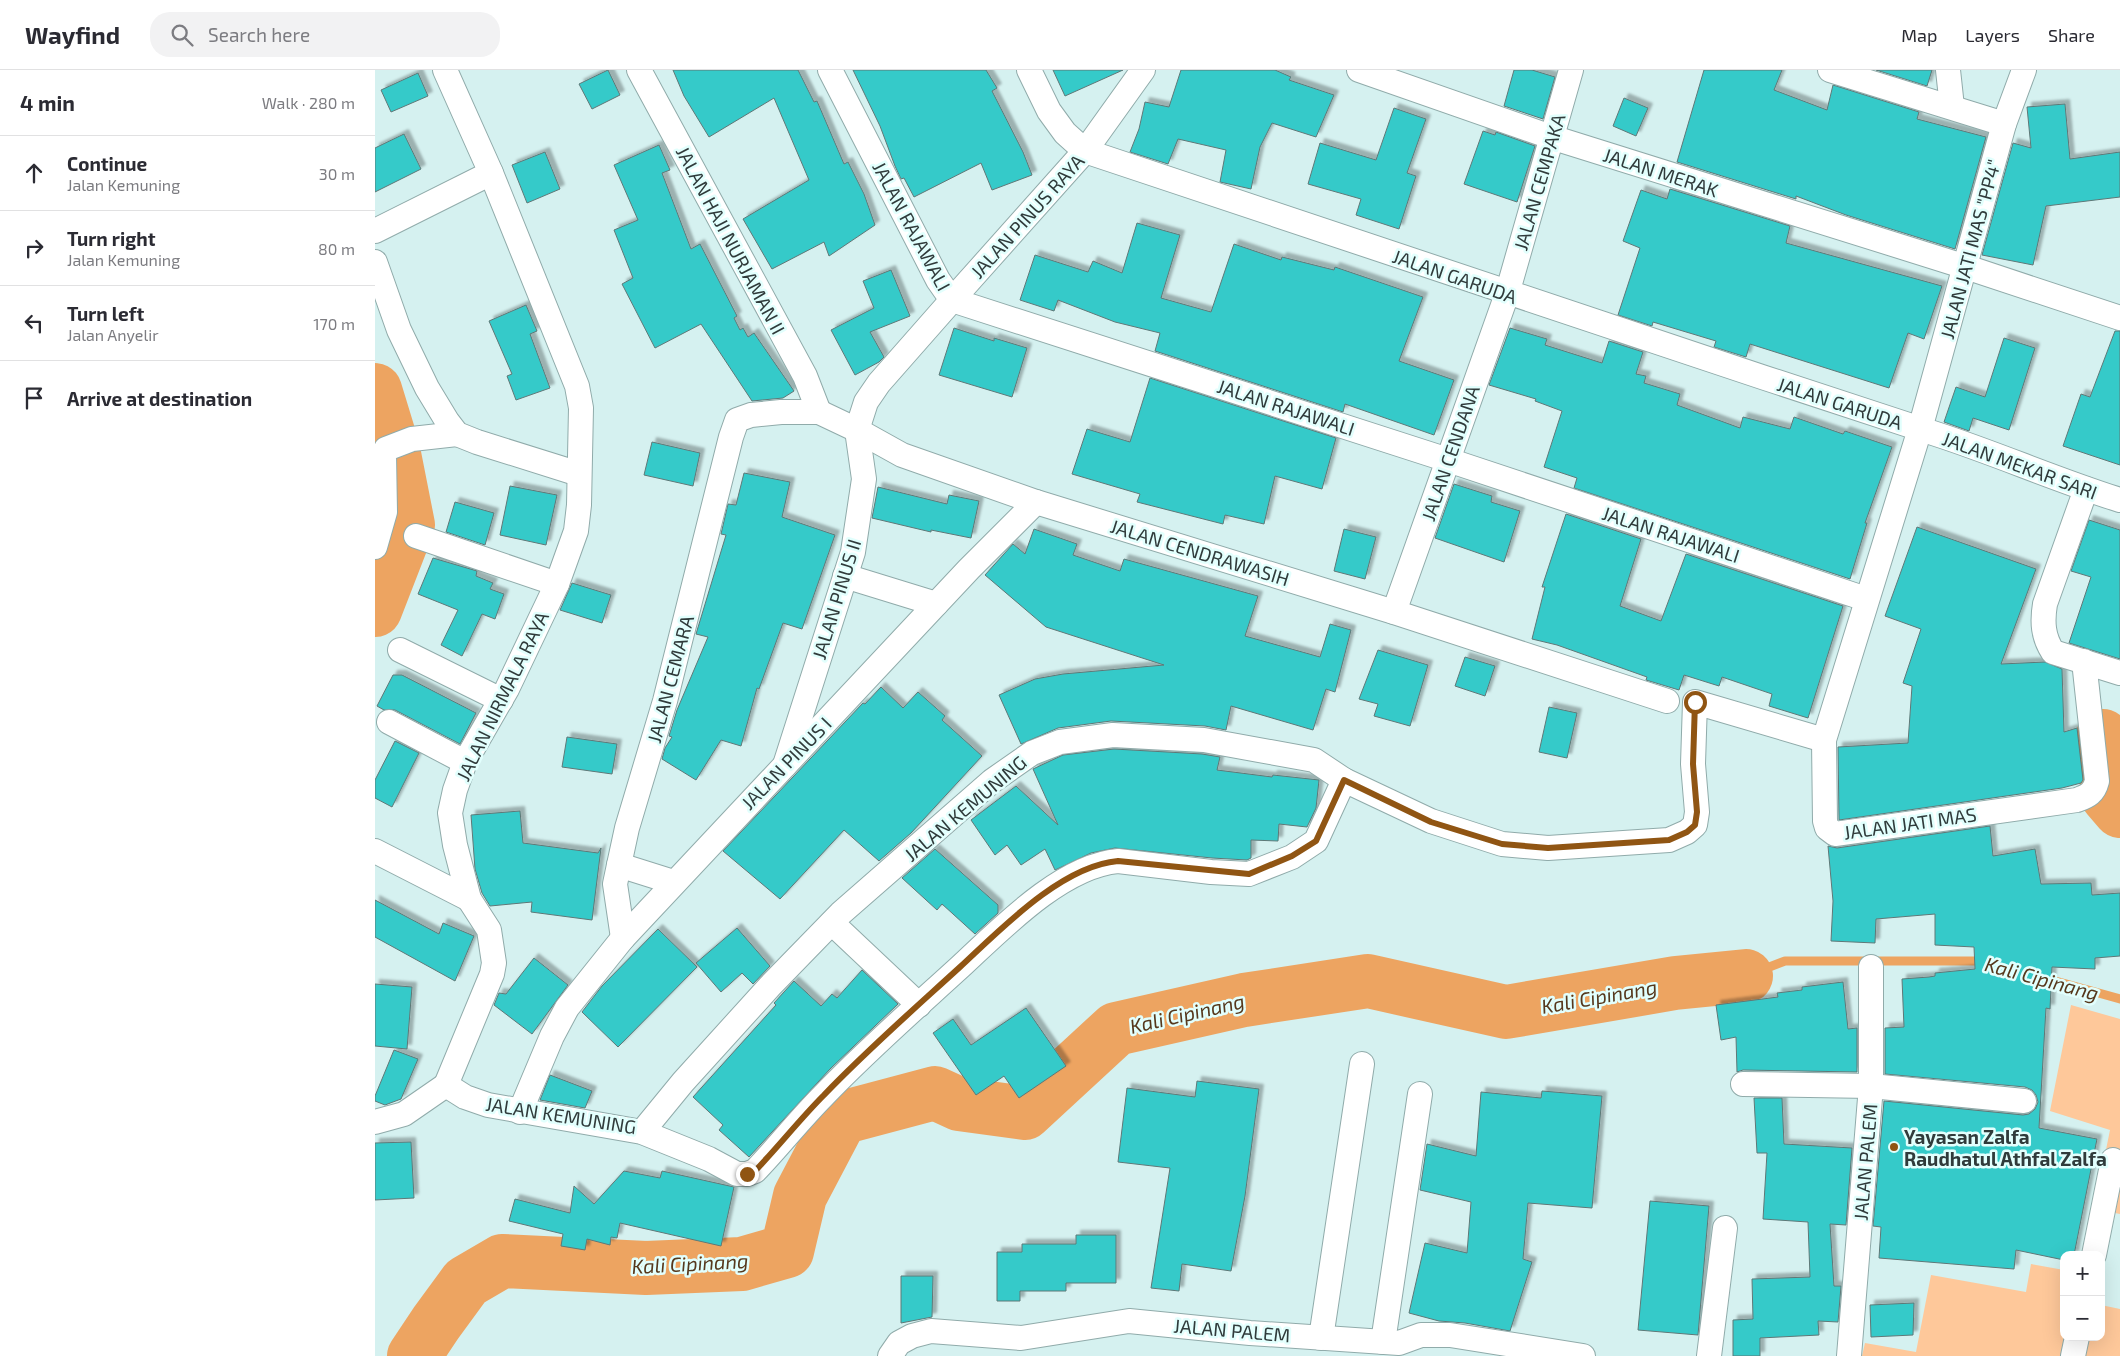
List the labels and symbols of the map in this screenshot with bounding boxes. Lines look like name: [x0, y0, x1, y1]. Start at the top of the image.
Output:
street label: JALAN CEMPAKA: [1509, 111, 1570, 253]
street label: JALAN HAJI NURJAMAN II: [672, 142, 790, 338]
street label: JALAN MERAK: [1601, 143, 1721, 201]
street label: JALAN PINUS RAYA: [965, 149, 1089, 283]
street label: JALAN RAJAWALI: [868, 157, 956, 295]
street label: JALAN JATI MAS "PP4": [1935, 157, 2005, 341]
street label: JALAN GARUDA: [1390, 244, 1520, 308]
street label: JALAN GARUDA: [1775, 372, 1906, 434]
street label: JALAN RAJAWALI: [1214, 374, 1358, 440]
street label: JALAN CENDANA: [1416, 382, 1484, 524]
street label: JALAN MEKAR SARI: [1939, 426, 2101, 504]
street label: JALAN RAJAWALI: [1599, 501, 1743, 567]
street label: JALAN CENDRAWASIH: [1108, 514, 1292, 590]
street label: JALAN PINUS II: [807, 536, 865, 662]
street label: JALAN NIRMALA RAYA: [451, 607, 553, 784]
street label: JALAN CEMARA: [642, 613, 698, 745]
route start: [1684, 691, 1707, 714]
street label: JALAN PINUS I: [736, 712, 836, 814]
street label: JALAN KEMUNING: [899, 750, 1031, 866]
street label: JALAN JATI MAS: [1842, 802, 1978, 844]
water label: Kali Cipinang: [1982, 951, 2102, 1005]
water label: Kali Cipinang: [1539, 974, 1659, 1018]
water label: Kali Cipinang: [1127, 988, 1247, 1038]
street label: JALAN KEMUNING: [484, 1092, 638, 1138]
street label: JALAN PALEM: [1848, 1103, 1882, 1221]
place label: Yayasan Zalfa Raudhatul Athfal Zalfa: [1904, 1125, 2107, 1170]
marker: Yayasan Zalfa Raudhatul Athfal Zalfa: [1888, 1141, 1900, 1153]
route end: [736, 1163, 759, 1186]
water label: Kali Cipinang: [631, 1248, 749, 1278]
street label: JALAN PALEM: [1173, 1313, 1291, 1347]

